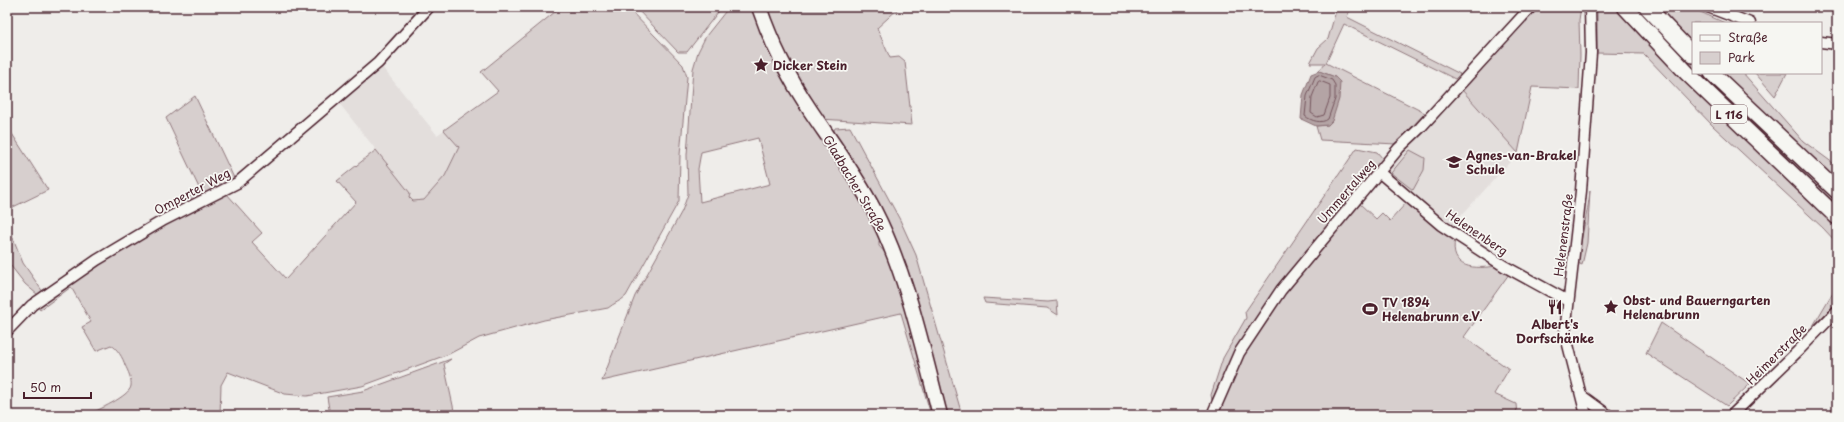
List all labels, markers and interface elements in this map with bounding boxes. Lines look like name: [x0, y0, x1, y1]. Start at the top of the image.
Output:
legend: [1692, 22, 1822, 74]
text: Straße: [1728, 28, 1768, 46]
text: Park: [1728, 48, 1755, 66]
place icon: Dicker Stein: [752, 56, 770, 74]
place label: Dicker Stein: [773, 56, 847, 74]
road number: L 116: [1711, 105, 1747, 123]
street label: Gladbacher Straße: [819, 131, 891, 235]
place label: Agnes-van-Brakel Schule: [1466, 146, 1577, 178]
school or university icon: Agnes-van-Brakel Schule: [1445, 153, 1463, 171]
street label: Ummertalweg: [1313, 155, 1379, 227]
street label: Omperter Weg: [151, 163, 233, 219]
street label: Helenenstraße: [1549, 192, 1577, 278]
street label: Helenenberg: [1442, 205, 1512, 259]
place label: Obst- und Bauerngarten Helenabrunn: [1623, 291, 1770, 323]
place label: TV 1894 Helenabrunn e.V.: [1382, 293, 1483, 325]
restaurant icon: Albert's Dorfschänke: [1546, 298, 1564, 316]
place icon: Obst- und Bauerngarten Helenabrunn: [1602, 298, 1620, 316]
sports icon: TV 1894 Helenabrunn e.V.: [1361, 300, 1379, 318]
place label: Albert's Dorfschänke: [1516, 315, 1595, 347]
street label: Heimerstraße: [1742, 320, 1810, 388]
scale bar: [24, 374, 91, 400]
text: 50 m: [30, 378, 61, 396]

